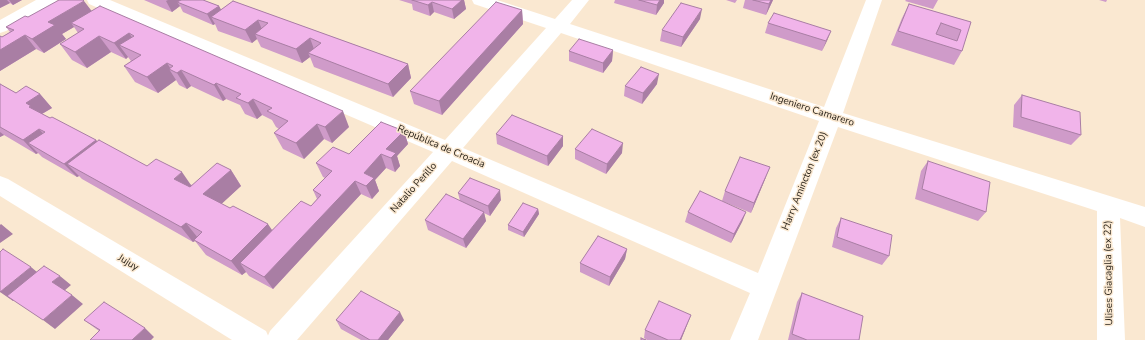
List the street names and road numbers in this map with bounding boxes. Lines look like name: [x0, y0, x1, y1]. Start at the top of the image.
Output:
street label: Ingeniero Camarero: [768, 91, 856, 129]
street label: República de Croacia: [395, 123, 487, 171]
street label: Harry Amincton (ex 20): [780, 130, 830, 232]
street label: Natalio Perillo: [388, 160, 440, 216]
street label: Ulises Giacaglia (ex 22): [1102, 220, 1116, 326]
street label: Jujuy: [115, 252, 141, 274]

